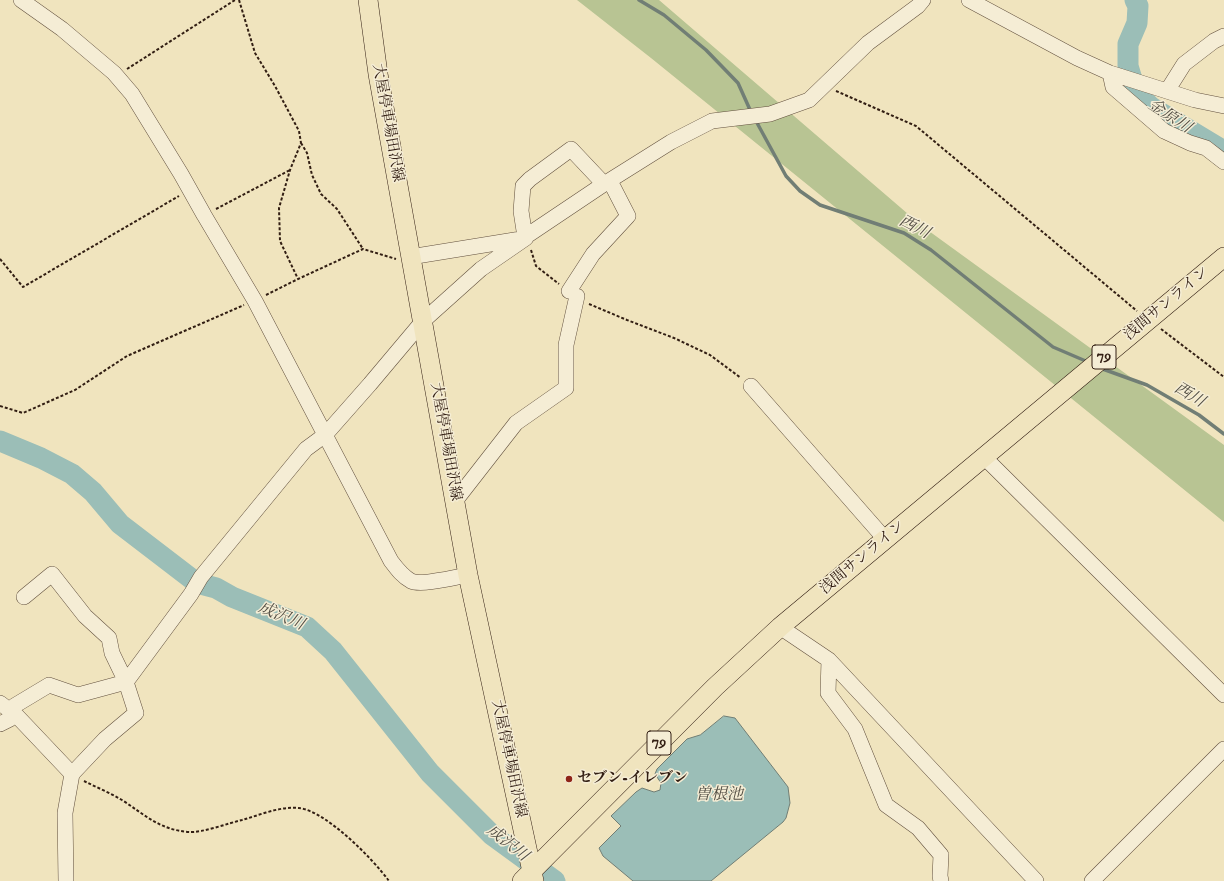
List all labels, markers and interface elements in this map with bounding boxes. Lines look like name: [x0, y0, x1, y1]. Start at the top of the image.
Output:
street label: 大屋停車場田沢線: [368, 62, 406, 184]
water label: 金原川: [1144, 96, 1194, 138]
water label: 西川: [895, 212, 933, 244]
street label: 浅間サンライン: [1121, 263, 1213, 345]
road number: 79: [1092, 345, 1116, 369]
water label: 西川: [1170, 380, 1208, 412]
street label: 大屋停車場田沢線: [426, 381, 464, 503]
street label: 浅間サンライン: [817, 517, 909, 599]
water label: 成沢川: [255, 599, 307, 635]
street label: 大屋停車場田沢線: [487, 698, 529, 820]
road number: 79: [647, 731, 671, 755]
place label: セブン-イレブン: [577, 770, 688, 788]
marker: セブン-イレブン: [564, 774, 574, 784]
water label: 曽根池: [695, 786, 743, 806]
water label: 成沢川: [482, 822, 532, 866]

